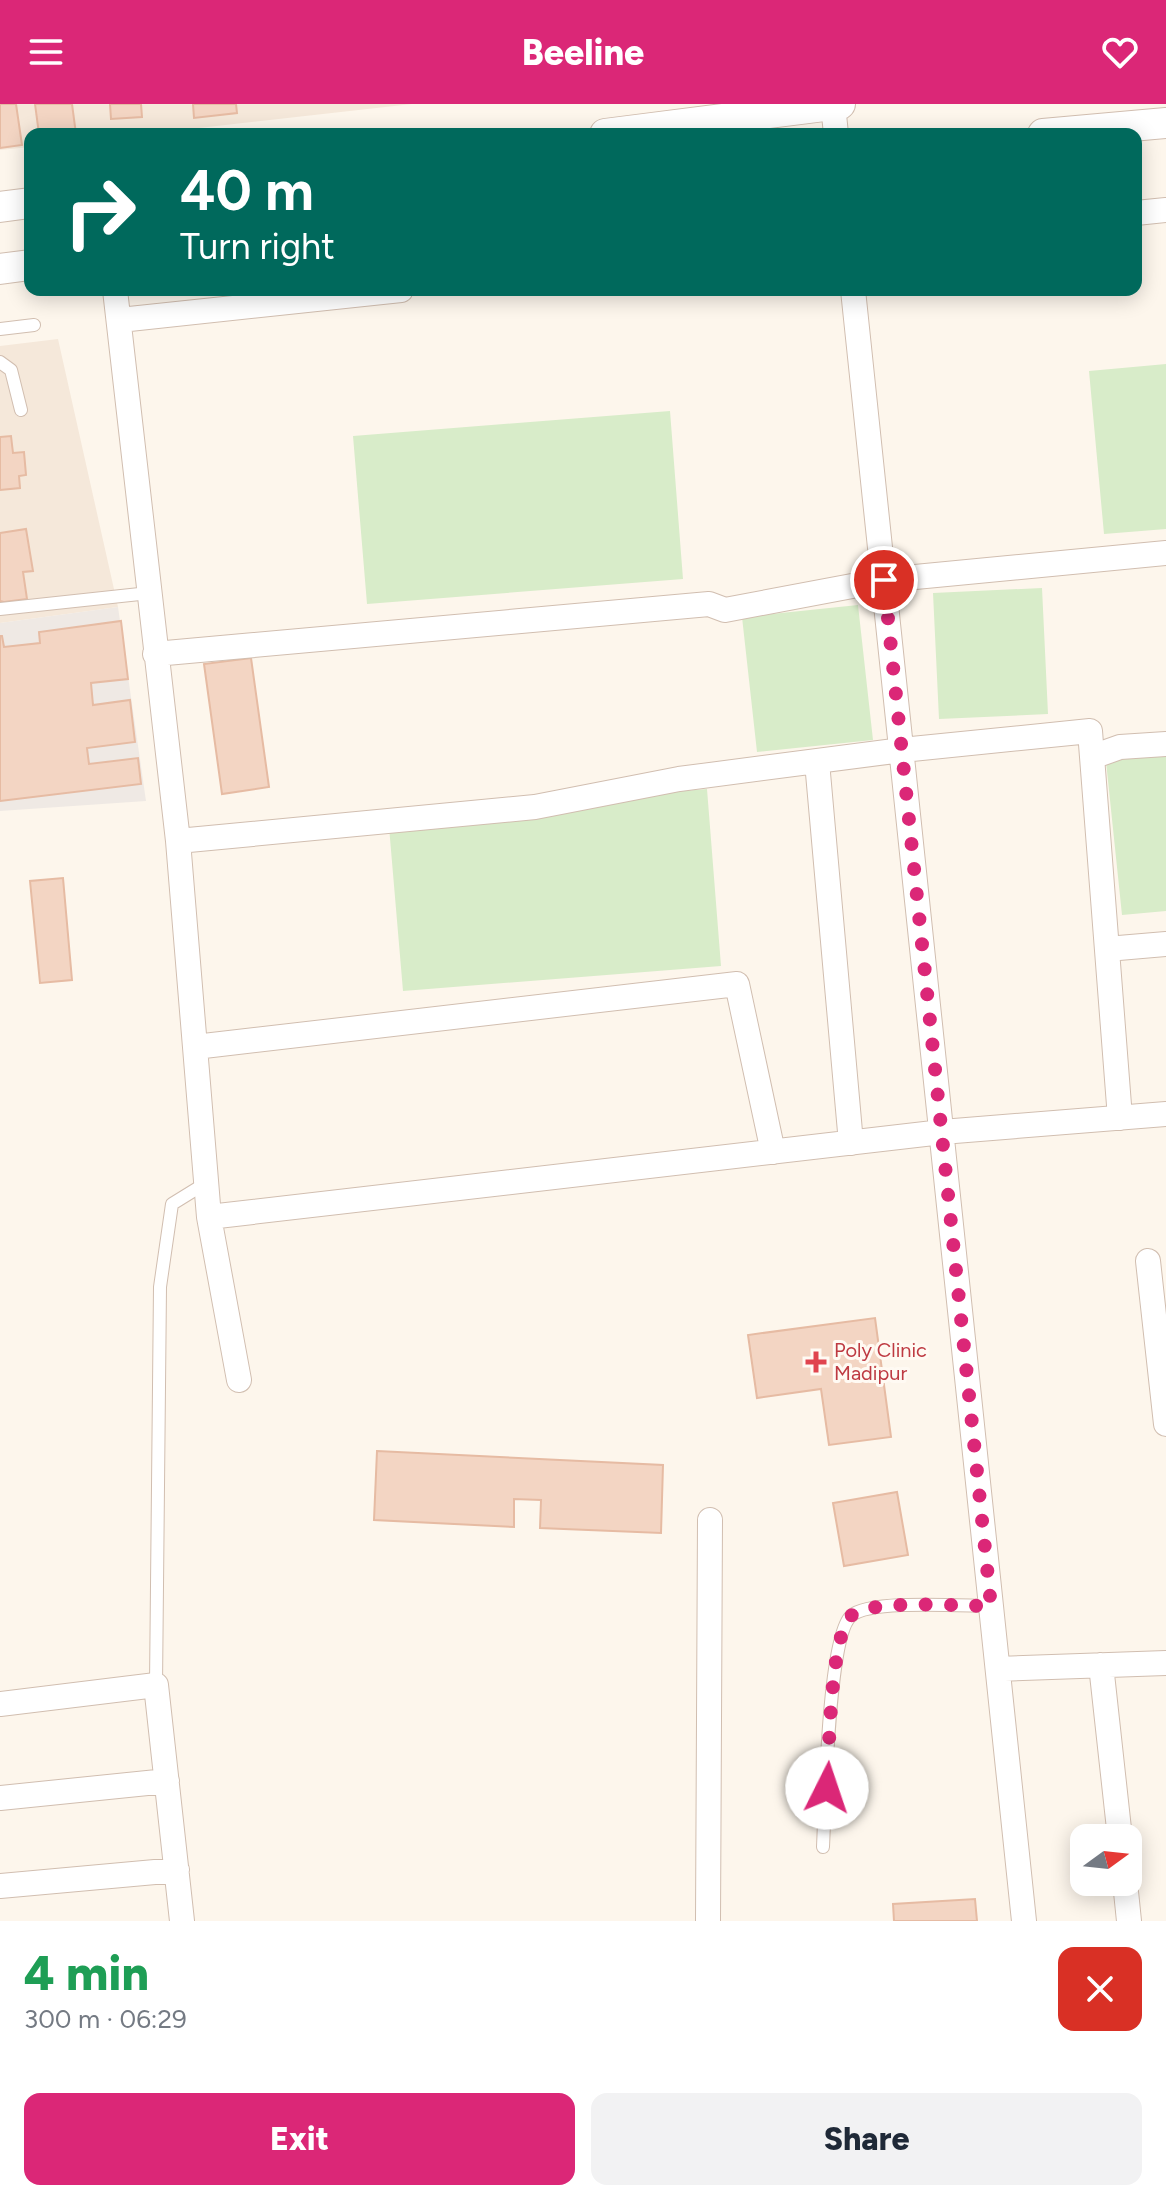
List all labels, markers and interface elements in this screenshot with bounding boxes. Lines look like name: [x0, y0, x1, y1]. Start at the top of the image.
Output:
icon: menu: [24, 30, 68, 74]
icon: heart: [1098, 30, 1142, 74]
text: Beeline: [522, 31, 644, 74]
text: 40 m: [180, 157, 314, 224]
icon: right: [48, 160, 152, 264]
text: Turn right: [180, 225, 335, 268]
pin: [850, 546, 918, 614]
icon: arrive: [862, 558, 906, 602]
place label: Poly Clinic Madipur: [834, 1338, 927, 1385]
marker: Poly Clinic Madipur: [805, 1351, 827, 1373]
position arrow: [785, 1746, 869, 1830]
north arrow: [1070, 1824, 1142, 1896]
map controls: [1070, 1824, 1142, 1896]
text: 4 min: [24, 1944, 149, 2002]
button: close: [1058, 1947, 1142, 2031]
text: 300 m · 06:29: [24, 2003, 187, 2035]
button: Exit: [24, 2093, 575, 2185]
button: Share: [591, 2093, 1142, 2185]

